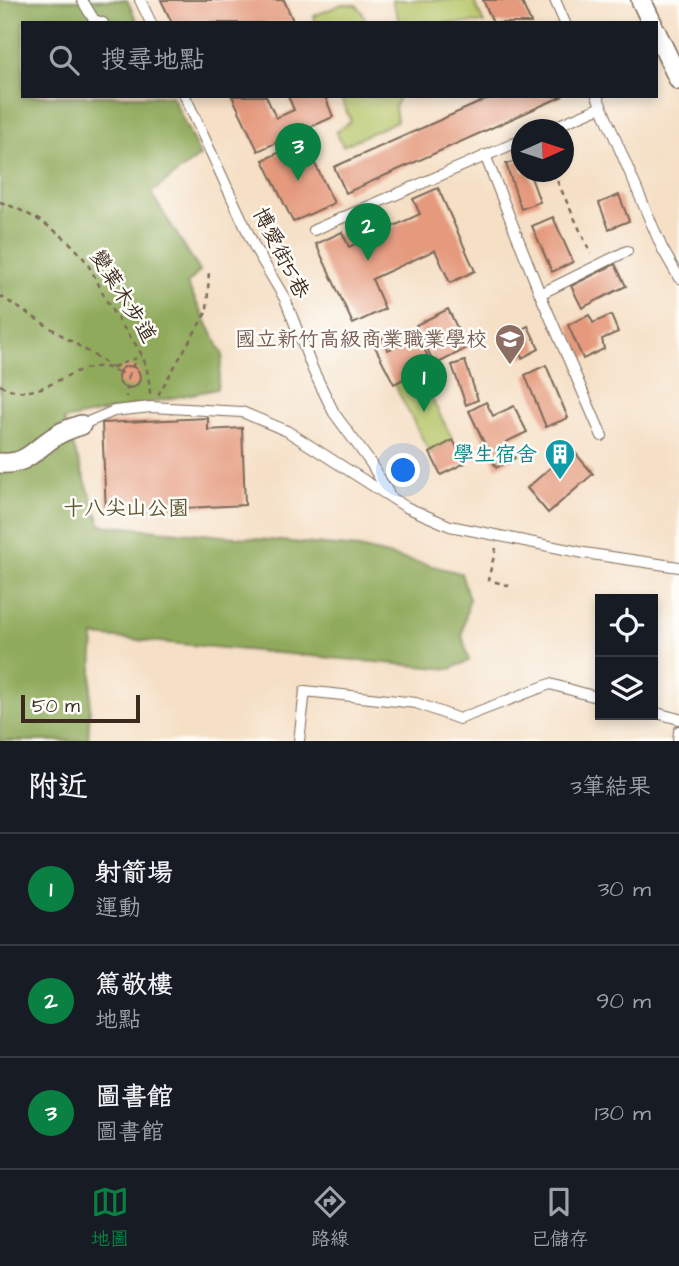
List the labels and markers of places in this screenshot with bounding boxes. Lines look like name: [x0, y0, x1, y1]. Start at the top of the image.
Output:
pin: 3: [275, 123, 321, 181]
pin: 2: [345, 203, 391, 261]
school or university icon: 國立新竹高級商業職業學校: [493, 322, 527, 366]
place label: 國立新竹高級商業職業學校: [235, 325, 487, 354]
pin: 1: [401, 354, 447, 412]
building icon: 學生宿舍: [543, 437, 577, 481]
place label: 學生宿舍: [453, 440, 537, 469]

